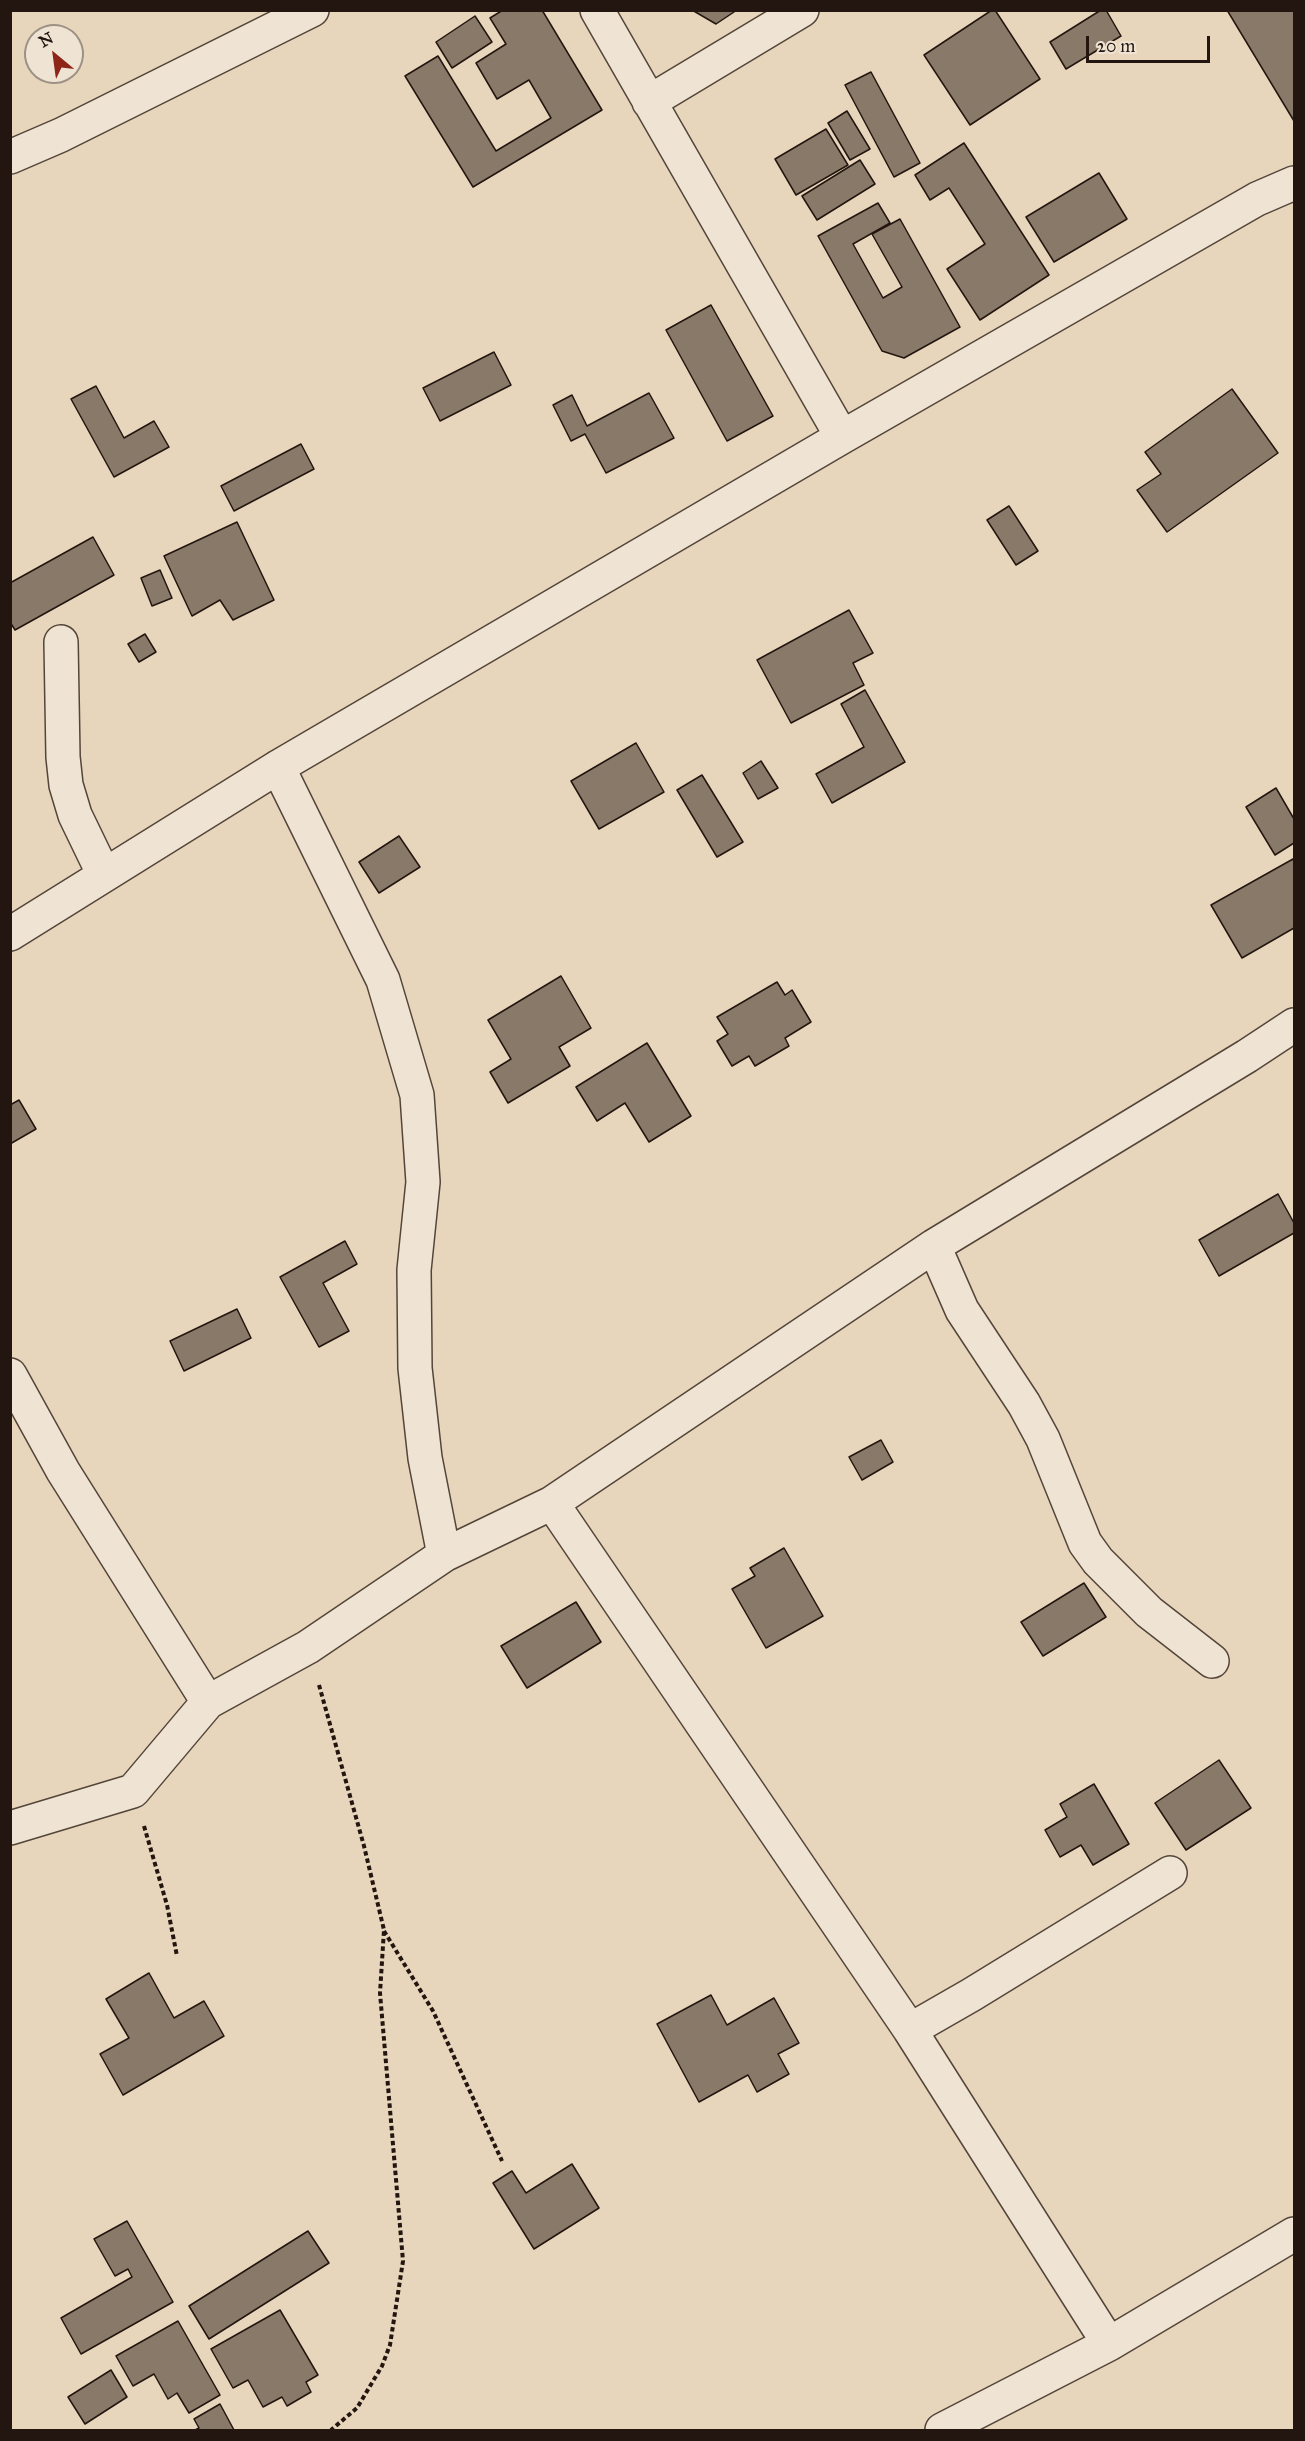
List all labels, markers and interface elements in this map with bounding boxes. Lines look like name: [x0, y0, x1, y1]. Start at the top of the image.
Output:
north arrow: [24, 24, 84, 84]
scale bar: [1089, 24, 1214, 62]
text: N: [35, 28, 57, 51]
text: 20 m: [1097, 35, 1135, 57]

